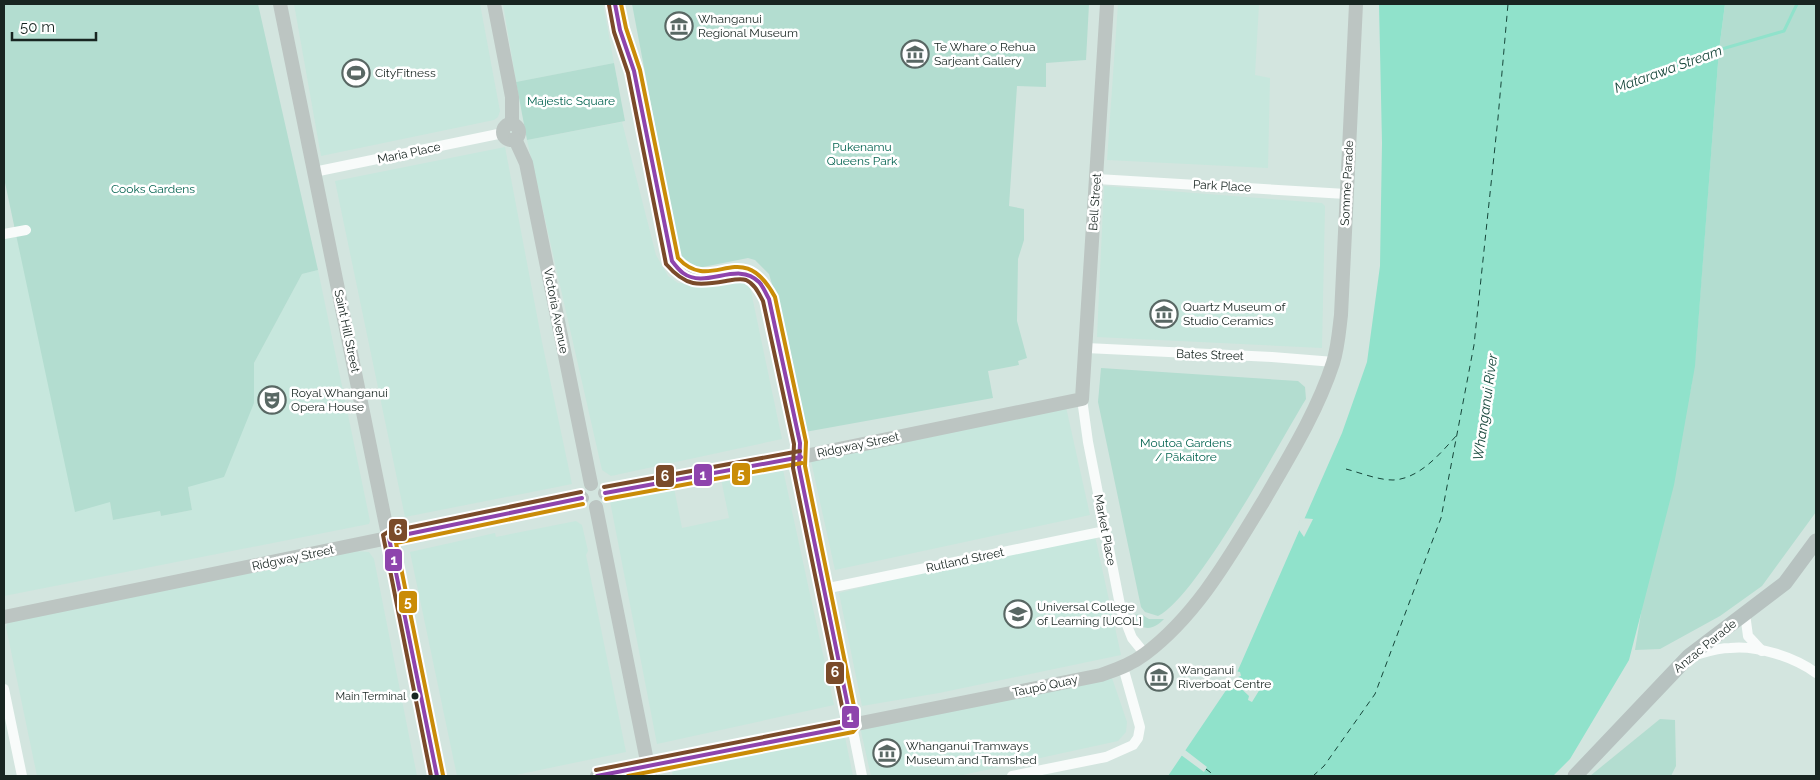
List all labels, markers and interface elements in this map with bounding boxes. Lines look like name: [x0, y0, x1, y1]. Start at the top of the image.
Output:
scale bar: [12, 10, 96, 42]
museum icon: Whanganui Regional Museum: [664, 11, 694, 41]
place label: Whanganui Regional Museum: [698, 12, 798, 40]
text: 50 m: [20, 18, 55, 36]
museum icon: Te Whare o Rehua Sarjeant Gallery: [900, 39, 930, 69]
place label: Te Whare o Rehua Sarjeant Gallery: [934, 40, 1035, 68]
water label: Matarawa Stream: [1612, 42, 1724, 96]
sports icon: CityFitness: [341, 58, 371, 88]
place label: CityFitness: [375, 66, 436, 80]
park label: Majestic Square: [527, 94, 615, 108]
street label: Maria Place: [376, 139, 442, 167]
park label: Pukenamu Queens Park: [827, 140, 898, 168]
street label: Somme Parade: [1338, 140, 1356, 226]
street label: Bell Street: [1086, 173, 1104, 231]
street label: Park Place: [1192, 177, 1252, 195]
park label: Cooks Gardens: [111, 182, 195, 196]
street label: Victoria Avenue: [541, 267, 571, 355]
street label: Saint Hill Street: [331, 288, 363, 374]
museum icon: Quartz Museum of Studio Ceramics: [1149, 299, 1179, 329]
place label: Quartz Museum of Studio Ceramics: [1183, 300, 1287, 328]
street label: Bates Street: [1176, 347, 1244, 363]
water label: Whanganui River: [1470, 351, 1501, 461]
theatre icon: Royal Whanganui Opera House: [257, 385, 287, 415]
place label: Royal Whanganui Opera House: [291, 386, 388, 414]
street label: Ridgway Street: [816, 429, 900, 461]
park label: Moutoa Gardens / Pākaitore: [1140, 436, 1232, 464]
line badge: 5: [731, 462, 751, 486]
line badge: 1: [693, 463, 713, 487]
line badge: 6: [655, 464, 675, 488]
text: 5: [737, 466, 745, 482]
text: 1: [700, 467, 707, 483]
text: 6: [661, 468, 669, 484]
street label: Market Place: [1091, 493, 1119, 567]
line badge: 6: [388, 518, 408, 542]
text: 6: [394, 522, 402, 538]
street label: Ridgway Street: [251, 542, 335, 574]
street label: Rutland Street: [925, 545, 1005, 575]
line badge: 1: [384, 548, 403, 572]
text: 1: [391, 552, 398, 568]
line badge: 5: [398, 590, 418, 614]
text: 5: [404, 594, 412, 610]
school or university icon: Universal College of Learning [UCOL]: [1003, 599, 1033, 629]
place label: Universal College of Learning [UCOL]: [1037, 600, 1142, 628]
street label: Anzac Parade: [1671, 617, 1739, 675]
line badge: 6: [825, 661, 845, 685]
museum icon: Wanganui Riverboat Centre: [1144, 662, 1174, 692]
place label: Wanganui Riverboat Centre: [1178, 663, 1271, 691]
text: 6: [831, 664, 839, 680]
street label: Taupō Quay: [1011, 672, 1079, 700]
place label: Main Terminal: [335, 690, 406, 703]
marker: Main Terminal: [410, 691, 420, 701]
line badge: 1: [841, 705, 860, 729]
text: 1: [847, 709, 854, 725]
museum icon: Whanganui Tramways Museum and Tramshed: [872, 738, 902, 768]
place label: Whanganui Tramways Museum and Tramshed: [906, 739, 1037, 767]

